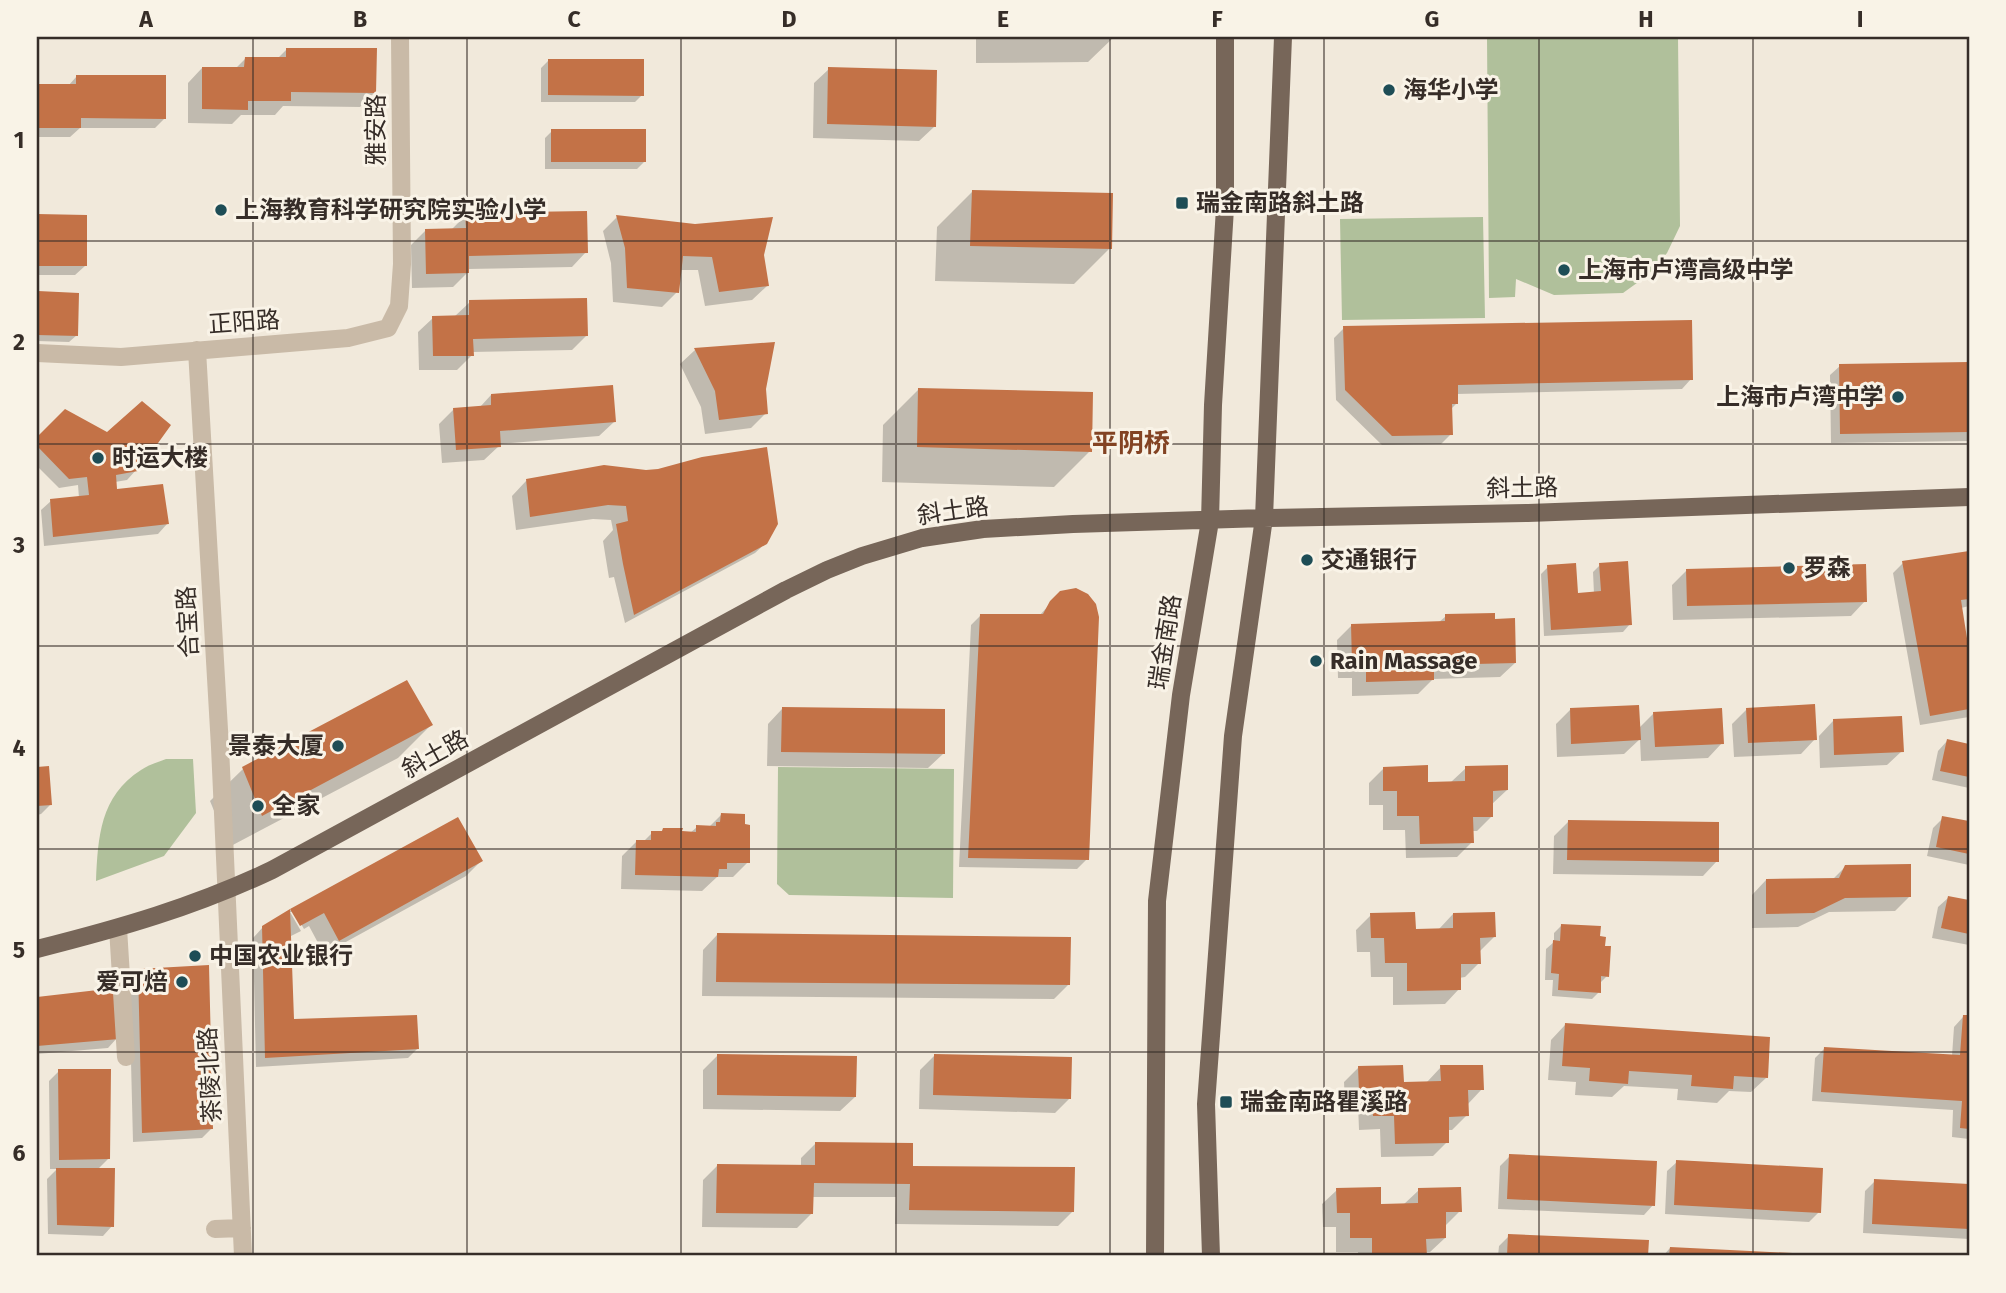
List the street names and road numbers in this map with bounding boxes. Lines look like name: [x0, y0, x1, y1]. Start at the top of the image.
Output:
street label: 雅安路: [362, 94, 390, 166]
street label: 正阳路: [207, 306, 281, 338]
street label: 斜土路: [1486, 473, 1558, 503]
street label: 斜土路: [915, 492, 991, 530]
street label: 合宝路: [172, 585, 204, 659]
street label: 瑞金南路: [1144, 592, 1186, 692]
street label: 斜土路: [397, 724, 473, 784]
street label: 茶陵北路: [194, 1026, 226, 1124]

